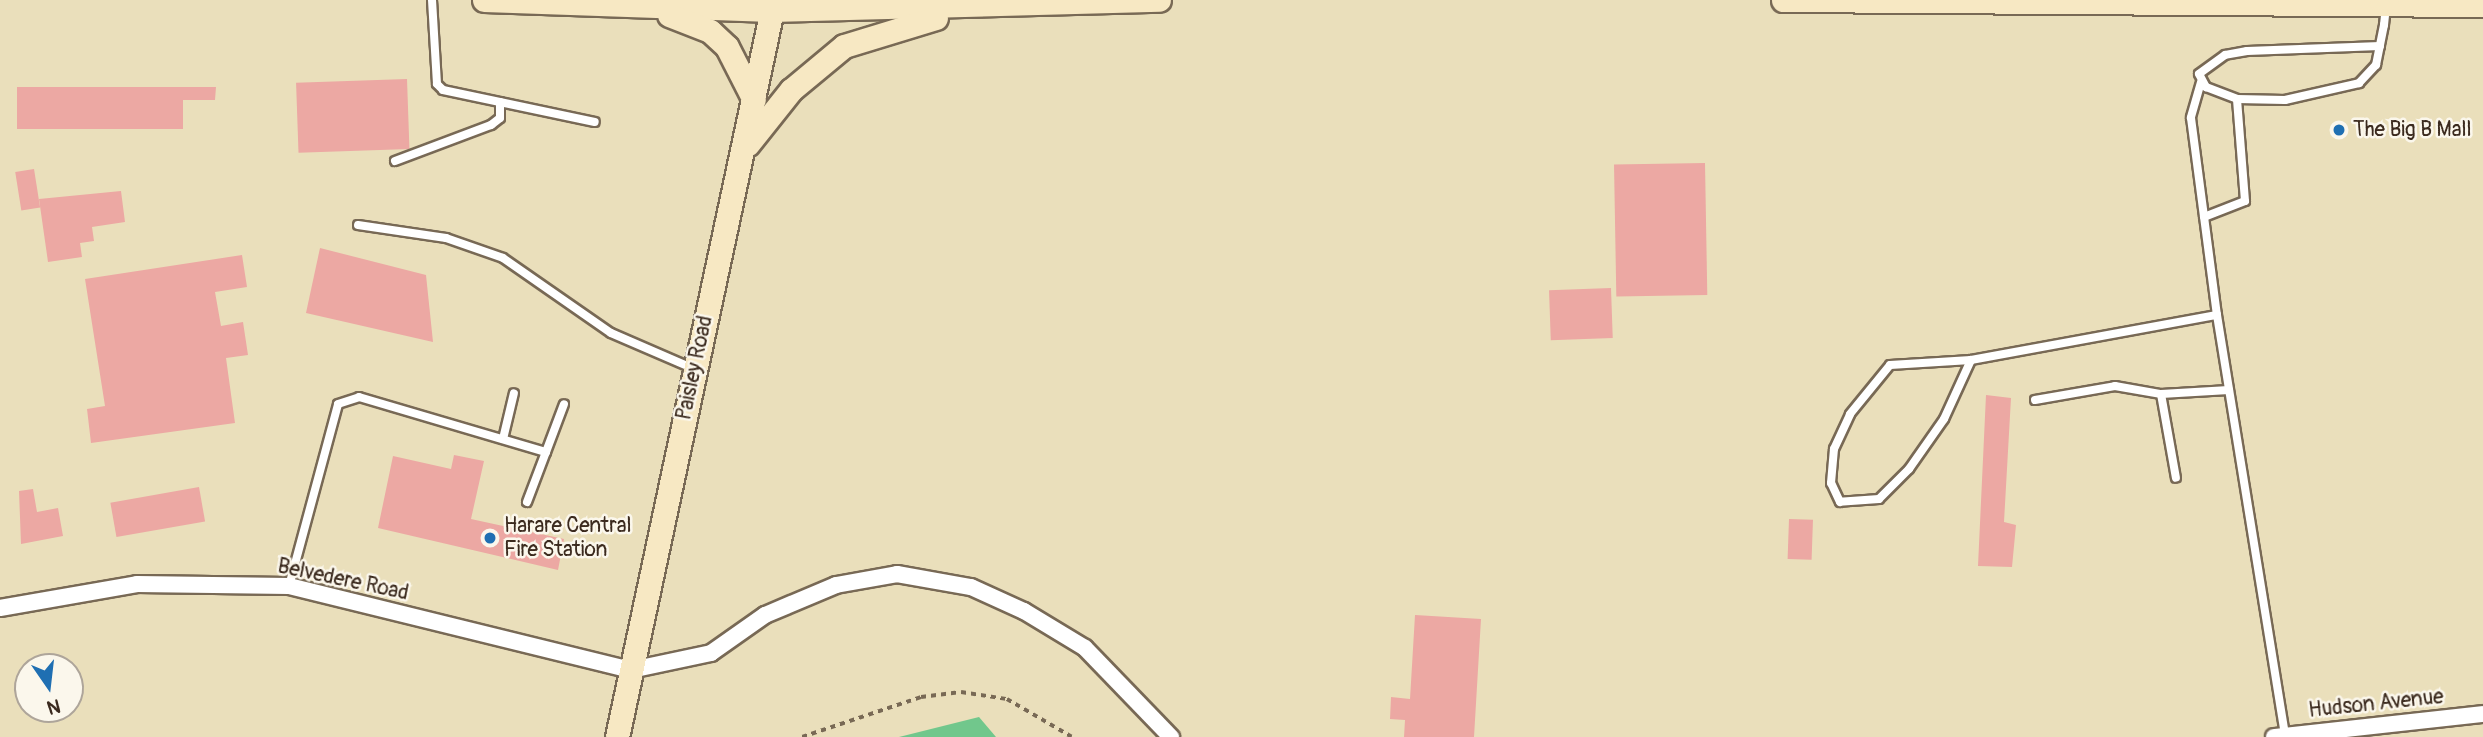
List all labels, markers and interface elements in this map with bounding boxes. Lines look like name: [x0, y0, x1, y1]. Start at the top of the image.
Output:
place label: The Big B Mall: [2353, 117, 2471, 143]
marker: The Big B Mall: [2331, 122, 2347, 138]
street label: Paisley Road: [672, 314, 718, 422]
place label: Harare Central Fire Station: [504, 513, 632, 563]
marker: Harare Central Fire Station: [482, 530, 498, 546]
street label: Belvedere Road: [275, 554, 411, 606]
north arrow: [14, 653, 84, 723]
street label: Hudson Avenue: [2307, 684, 2445, 724]
text: N: [44, 693, 63, 720]

